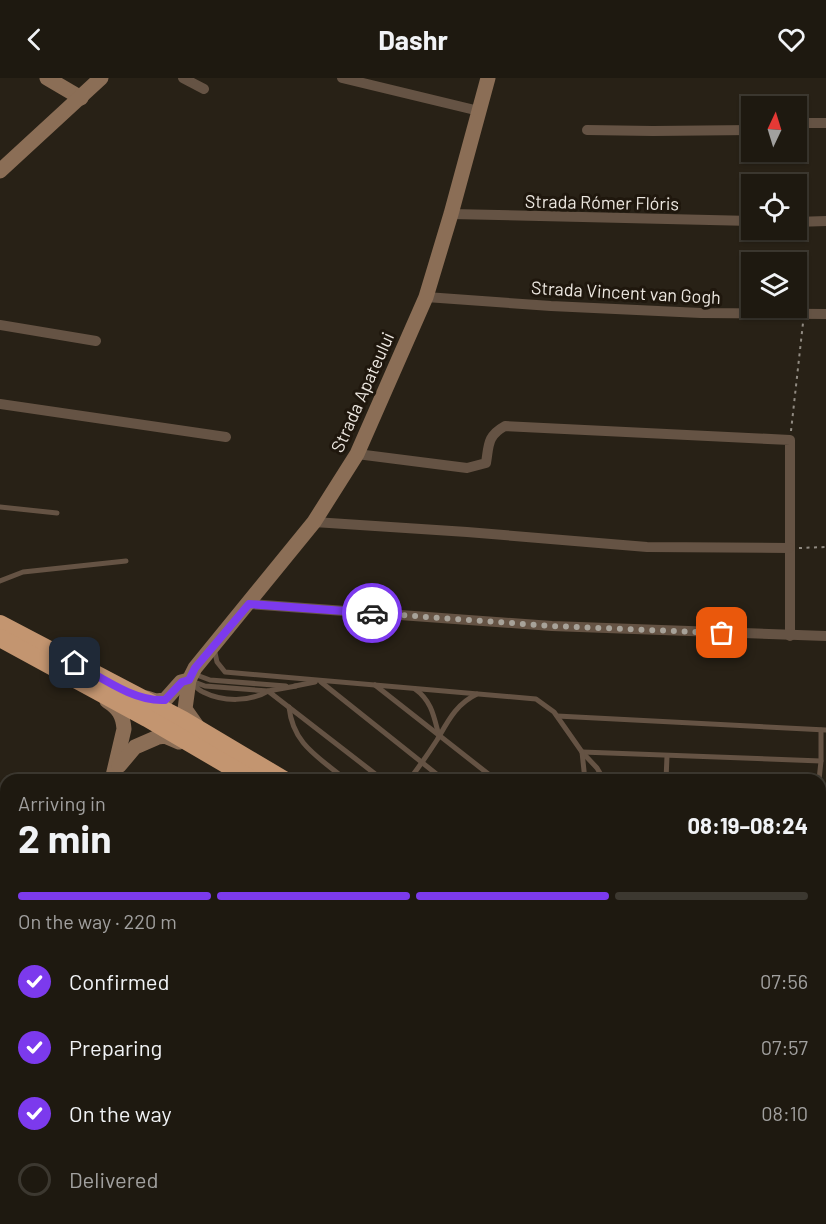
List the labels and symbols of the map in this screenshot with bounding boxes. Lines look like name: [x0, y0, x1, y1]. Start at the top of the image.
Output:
north arrow: [741, 96, 807, 162]
street label: Strada Rómer Flóris: [525, 190, 679, 214]
street label: Strada Vincent van Gogh: [531, 276, 721, 308]
street label: Strada Apateului: [326, 328, 398, 456]
courier: [342, 583, 402, 643]
pin: [696, 607, 747, 658]
pin: [49, 637, 100, 688]

